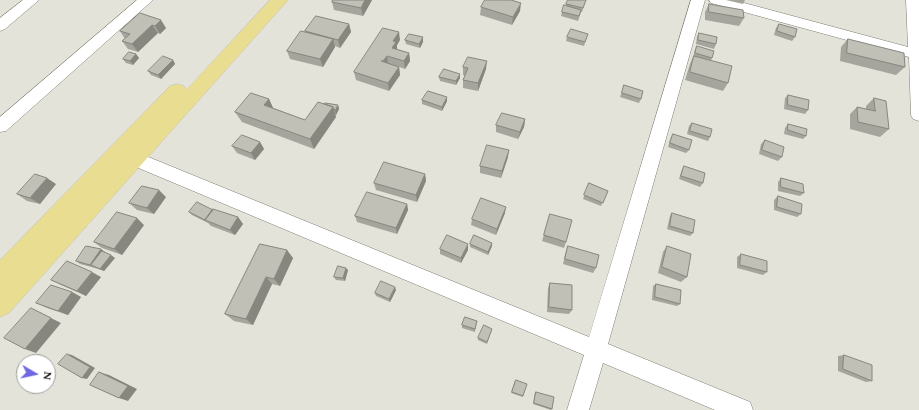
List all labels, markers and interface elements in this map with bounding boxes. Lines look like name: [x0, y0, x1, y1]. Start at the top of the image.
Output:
north arrow: [16, 354, 56, 394]
text: N: [38, 370, 56, 382]

